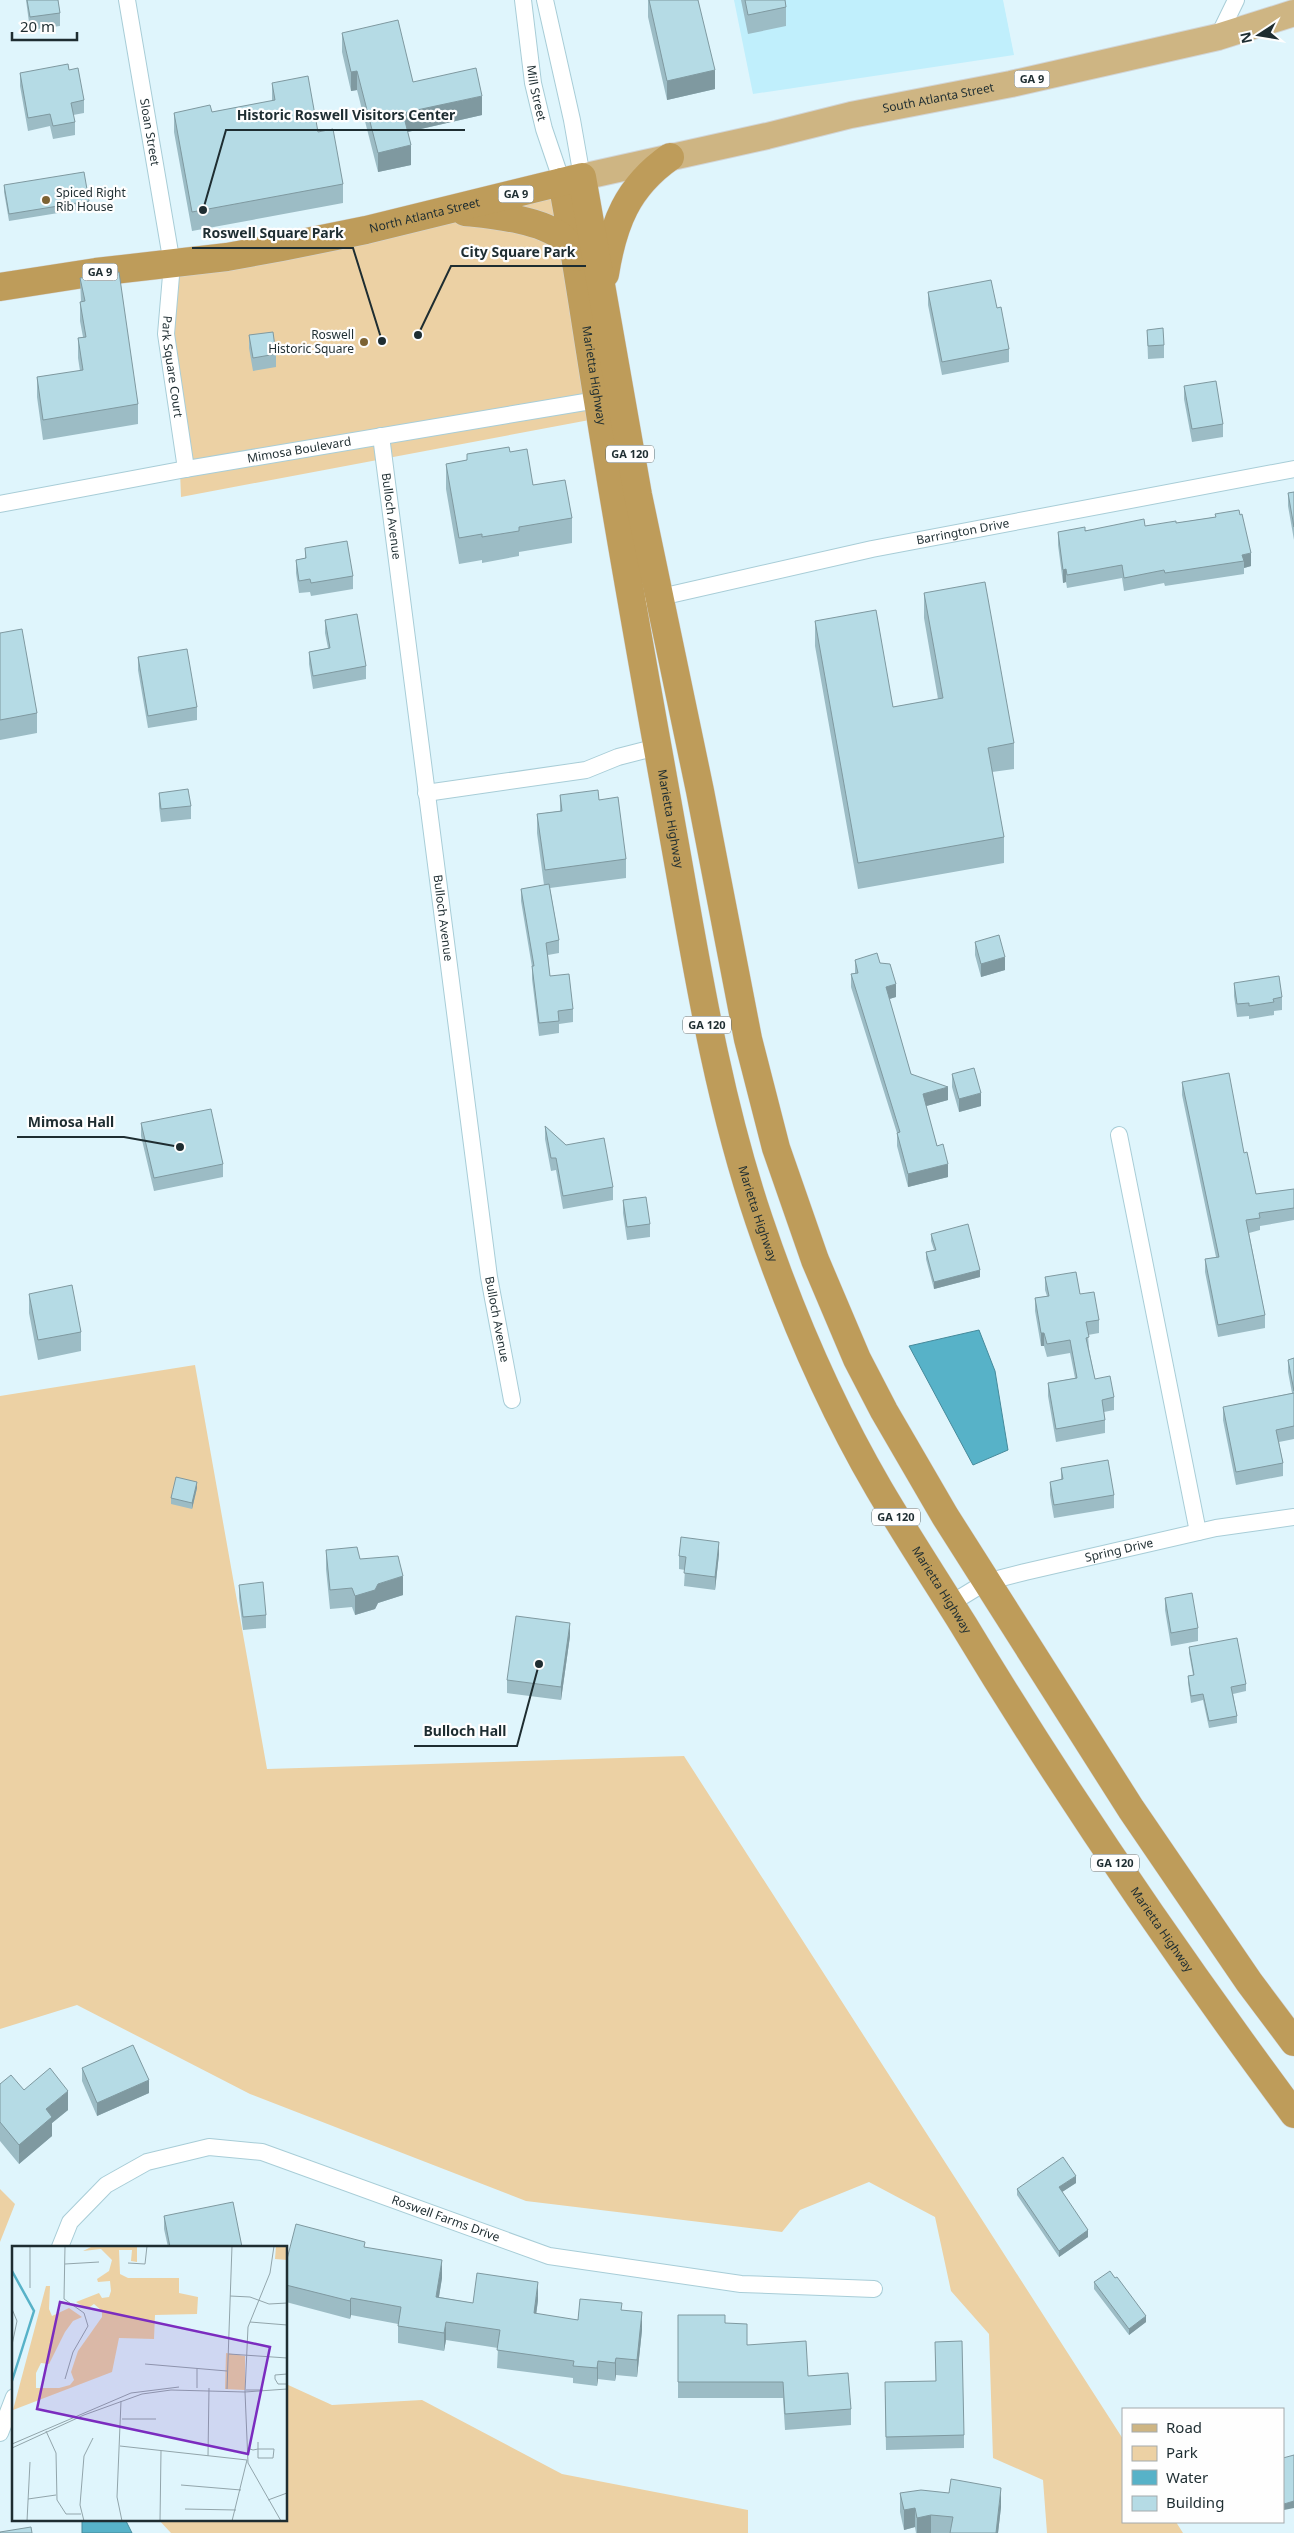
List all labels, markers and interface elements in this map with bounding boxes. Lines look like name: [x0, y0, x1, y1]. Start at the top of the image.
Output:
scale bar: [12, 10, 78, 42]
north arrow: [1234, 10, 1284, 60]
text: 20 m: [20, 16, 55, 36]
text: N: [1235, 30, 1256, 45]
street label: Mill Street: [523, 64, 551, 123]
road number: GA 9: [1014, 70, 1050, 88]
street label: South Atlanta Street: [881, 78, 996, 117]
street label: Sloan Street: [136, 97, 164, 168]
callout: Historic Roswell Visitors Center: [226, 101, 465, 130]
text: Historic Roswell Visitors Center: [237, 105, 456, 124]
place label: Spiced Right Rib House: [56, 184, 126, 215]
road number: GA 9: [498, 185, 534, 202]
street label: North Atlanta Street: [367, 193, 482, 237]
marker: Spiced Right Rib House: [40, 194, 52, 206]
callout: Roswell Square Park: [192, 219, 353, 248]
text: Roswell Square Park: [202, 223, 344, 242]
callout: City Square Park: [451, 237, 586, 266]
text: City Square Park: [461, 242, 576, 261]
road number: GA 9: [82, 264, 118, 280]
street label: Park Square Court: [158, 315, 187, 419]
street label: Marietta Highway: [578, 325, 611, 427]
place label: Roswell Historic Square: [268, 326, 354, 357]
marker: Roswell Historic Square: [358, 336, 370, 348]
street label: Mimosa Boulevard: [246, 432, 352, 467]
road number: GA 120: [606, 446, 654, 462]
street label: Bulloch Avenue: [378, 472, 406, 561]
street label: Barrington Drive: [915, 514, 1011, 548]
street label: Marietta Highway: [654, 768, 688, 870]
street label: Bulloch Avenue: [429, 874, 457, 963]
road number: GA 120: [683, 1016, 731, 1034]
callout: Mimosa Hall: [17, 1108, 124, 1137]
text: Mimosa Hall: [28, 1112, 114, 1131]
street label: Marietta Highway: [734, 1164, 782, 1265]
street label: Bulloch Avenue: [481, 1275, 514, 1364]
road number: GA 120: [872, 1508, 920, 1525]
street label: Spring Drive: [1083, 1534, 1155, 1566]
street label: Marietta Highway: [908, 1543, 976, 1637]
callout: Bulloch Hall: [414, 1717, 517, 1746]
text: Bulloch Hall: [424, 1721, 506, 1740]
road number: GA 120: [1091, 1855, 1139, 1872]
street label: Marietta Highway: [1127, 1883, 1198, 1976]
street label: Roswell Farms Drive: [389, 2191, 503, 2246]
inset map: [12, 2246, 288, 2520]
legend: [1122, 2408, 1284, 2523]
text: Road: [1166, 2417, 1202, 2437]
text: Park: [1166, 2442, 1198, 2462]
text: Water: [1166, 2467, 1208, 2487]
text: Building: [1166, 2492, 1224, 2512]

